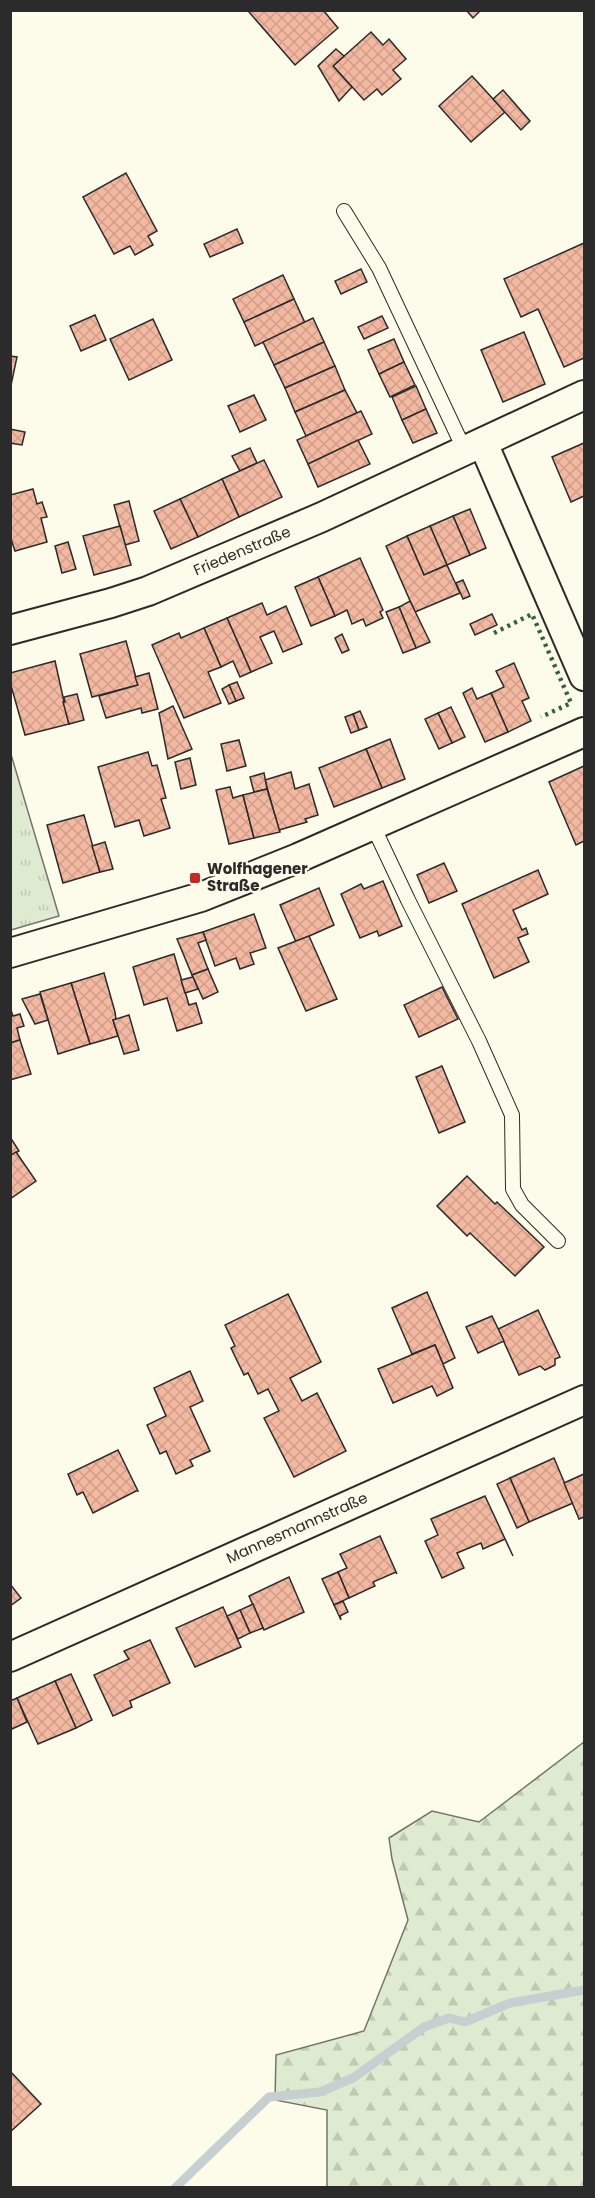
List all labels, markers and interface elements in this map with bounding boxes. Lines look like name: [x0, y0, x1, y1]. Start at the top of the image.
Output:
street label: Friedenstraße: [190, 521, 294, 580]
place label: Wolfhagener Straße: [207, 858, 308, 896]
marker: Wolfhagener Straße: [188, 871, 202, 885]
street label: Mannesmannstraße: [223, 1487, 371, 1568]

